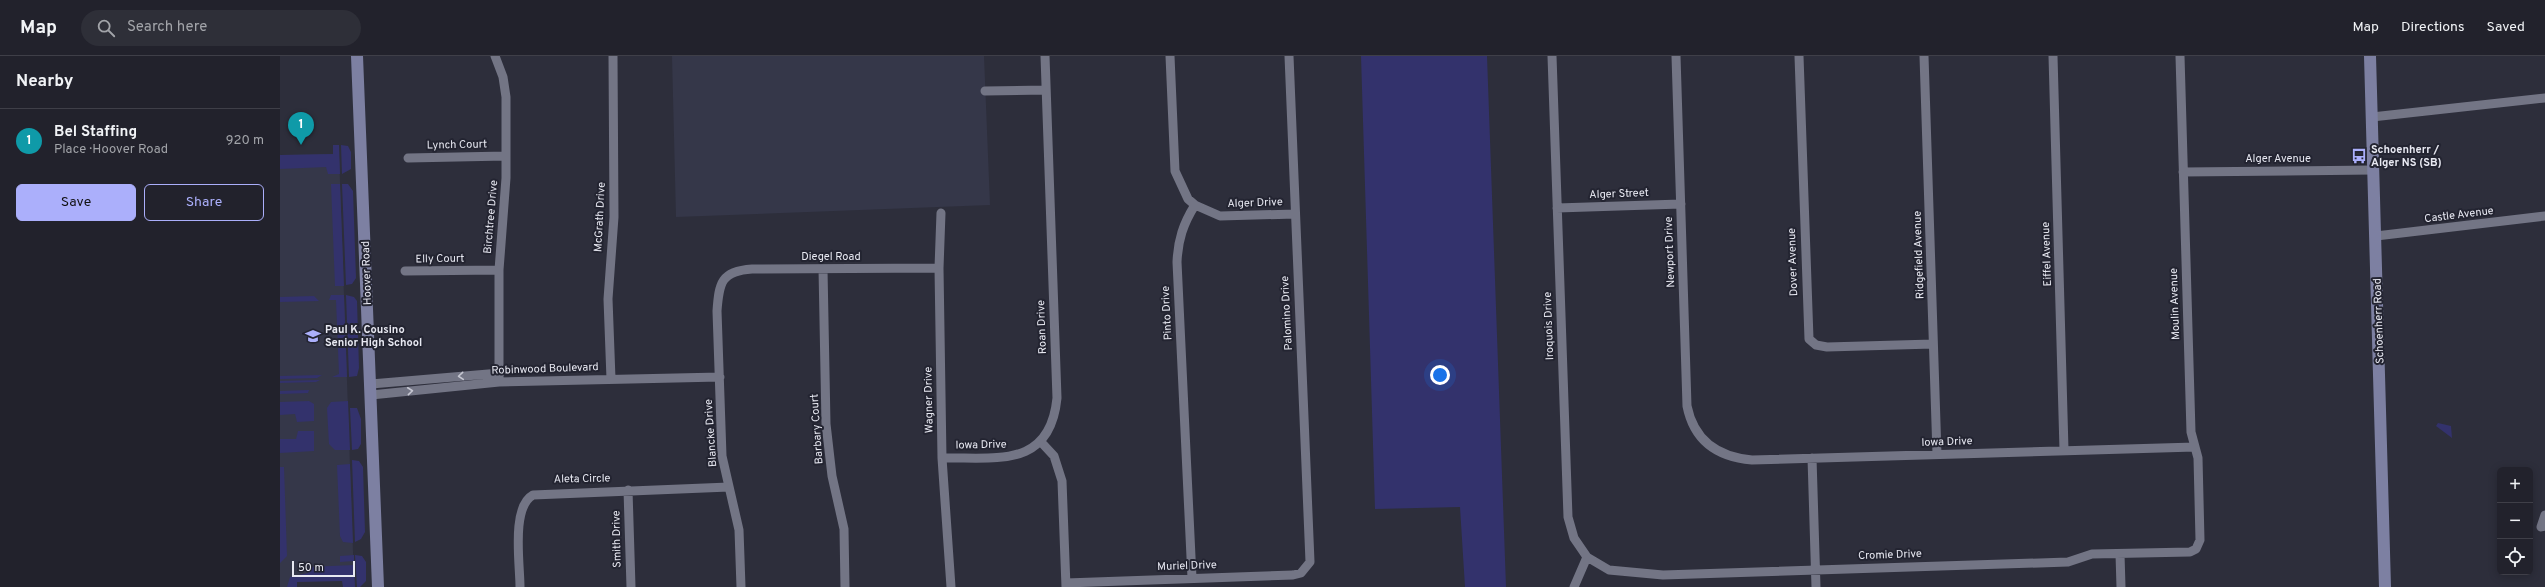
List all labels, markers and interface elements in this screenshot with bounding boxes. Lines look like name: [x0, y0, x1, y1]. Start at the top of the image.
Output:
search box: [81, 10, 361, 46]
text: Map: [20, 16, 57, 40]
icon: search: [95, 17, 117, 39]
text: Search here: [127, 18, 207, 37]
text: Map: [2353, 19, 2379, 36]
text: Directions: [2401, 19, 2465, 36]
text: Saved: [2487, 19, 2525, 36]
text: Nearby: [16, 71, 73, 93]
pin: 1: [288, 112, 314, 145]
text: Bel Staffing: [54, 123, 137, 142]
text: 1: [26, 133, 32, 149]
text: 920 m: [226, 133, 264, 149]
street label: Lynch Court: [427, 137, 487, 153]
text: Place · Hoover Road: [54, 142, 168, 158]
place label: Schoenherr / Alger NS (SB): [2371, 143, 2442, 170]
bus stop icon: Schoenherr / Alger NS (SB): [2350, 147, 2368, 165]
street label: Alger Avenue: [2245, 152, 2311, 166]
street label: Birchtree Drive: [481, 179, 501, 254]
street label: McGrath Drive: [591, 182, 609, 252]
button: Save: [16, 184, 136, 221]
button: Share: [144, 184, 264, 221]
street label: Alger Street: [1589, 186, 1649, 202]
street label: Alger Drive: [1227, 195, 1283, 211]
street label: Castle Avenue: [2424, 204, 2494, 226]
street label: Ridgefield Avenue: [1910, 210, 1928, 299]
street label: Newport Drive: [1662, 216, 1678, 288]
street label: Eiffel Avenue: [2039, 221, 2055, 286]
street label: Dover Avenue: [1785, 228, 1801, 296]
street label: Hoover Road: [359, 241, 375, 305]
street label: Diegel Road: [801, 250, 861, 264]
street label: Elly Court: [415, 252, 465, 266]
street label: Moulin Avenue: [2167, 268, 2183, 340]
street label: Palomino Drive: [1278, 275, 1296, 351]
street label: Schoenherr Road: [2371, 278, 2387, 364]
street label: Pinto Drive: [1159, 285, 1175, 341]
street label: Iroquois Drive: [1541, 291, 1557, 360]
street label: Roan Drive: [1034, 300, 1050, 354]
place label: Paul K. Cousino Senior High School: [325, 323, 422, 350]
school or university icon: Paul K. Cousino Senior High School: [304, 327, 322, 345]
street label: Robinwood Boulevard: [491, 360, 599, 378]
your location: [1430, 365, 1450, 385]
street label: Wagner Drive: [921, 367, 937, 433]
one-way arrow: [458, 372, 464, 381]
one-way arrow: [407, 387, 413, 396]
street label: Barbary Court: [808, 393, 826, 465]
street label: Blancke Drive: [702, 399, 720, 467]
street label: Iowa Drive: [1921, 434, 1973, 450]
street label: Iowa Drive: [955, 438, 1007, 452]
map controls: [2497, 467, 2533, 575]
button: +: [2497, 467, 2533, 503]
street label: Aleta Circle: [553, 472, 611, 486]
button: −: [2497, 503, 2533, 539]
street label: Smith Drive: [609, 510, 625, 568]
button: locate: [2497, 539, 2533, 575]
street label: Cromie Drive: [1858, 547, 1922, 563]
street label: Muriel Drive: [1157, 558, 1217, 574]
scale bar: [292, 559, 355, 578]
text: 50 m: [298, 561, 324, 575]

